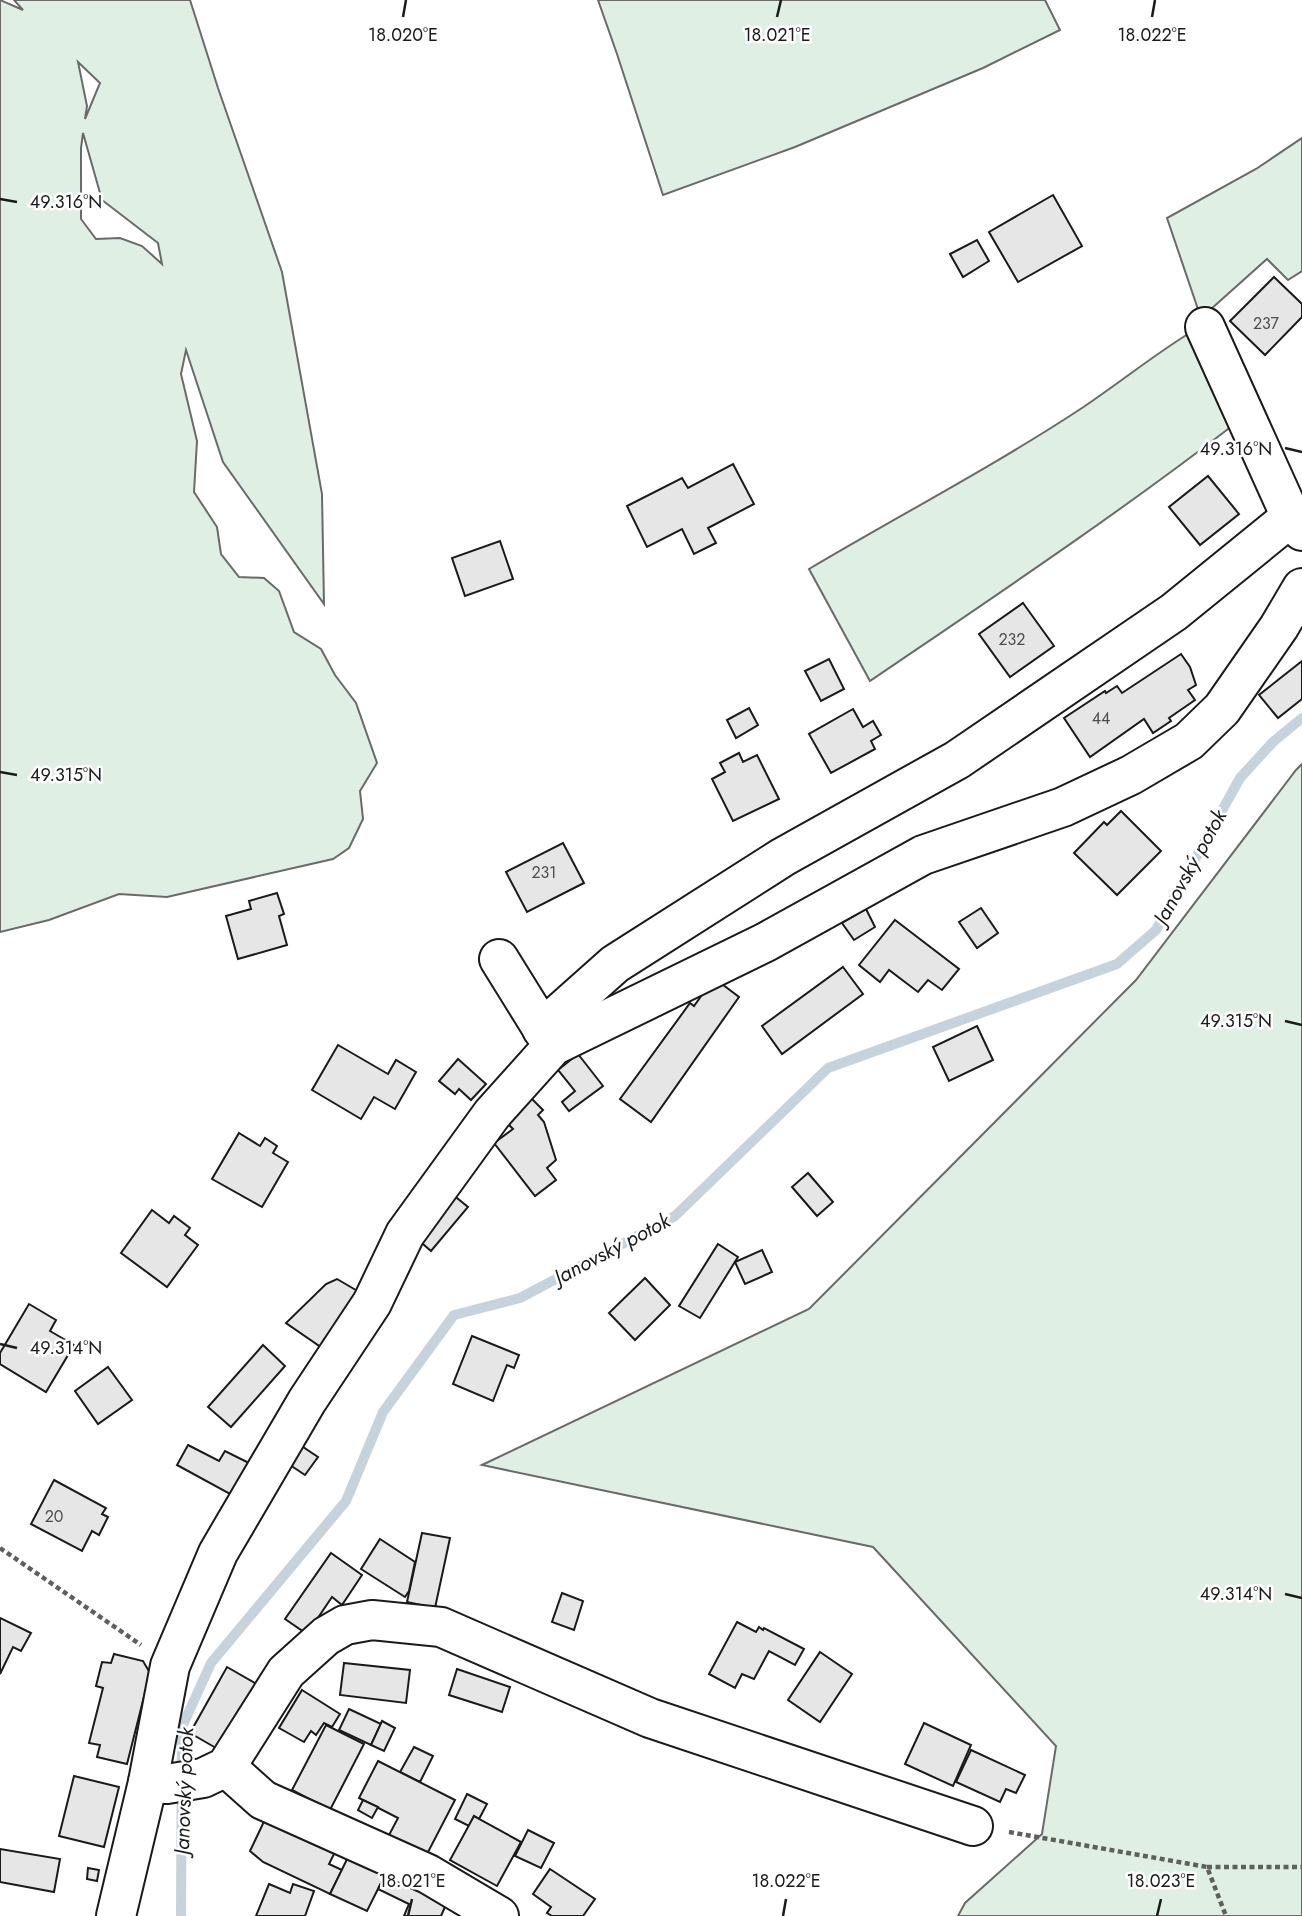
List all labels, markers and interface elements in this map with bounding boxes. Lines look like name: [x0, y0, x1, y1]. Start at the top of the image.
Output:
text: 18.020°E: [368, 22, 438, 48]
text: 18.021°E: [743, 22, 811, 48]
text: 18.022°E: [1117, 22, 1187, 48]
text: 49.316°N: [30, 189, 102, 215]
house number: 237: [1253, 312, 1280, 335]
text: 49.316°N: [1200, 436, 1272, 462]
house number: 232: [999, 628, 1025, 651]
house number: 44: [1092, 707, 1110, 730]
text: 49.315°N: [30, 762, 102, 788]
water label: Janovský potok: [1144, 803, 1235, 934]
house number: 231: [531, 861, 557, 884]
text: 49.315°N: [1200, 1008, 1272, 1034]
water label: Janovský potok: [545, 1205, 676, 1294]
text: 49.314°N: [30, 1335, 102, 1361]
house number: 20: [45, 1505, 63, 1528]
text: 49.314°N: [1200, 1581, 1272, 1607]
water label: Janovský potok: [167, 1726, 201, 1859]
text: 18.021°E: [378, 1868, 446, 1894]
text: 18.022°E: [751, 1868, 821, 1894]
text: 18.023°E: [1127, 1868, 1195, 1894]

